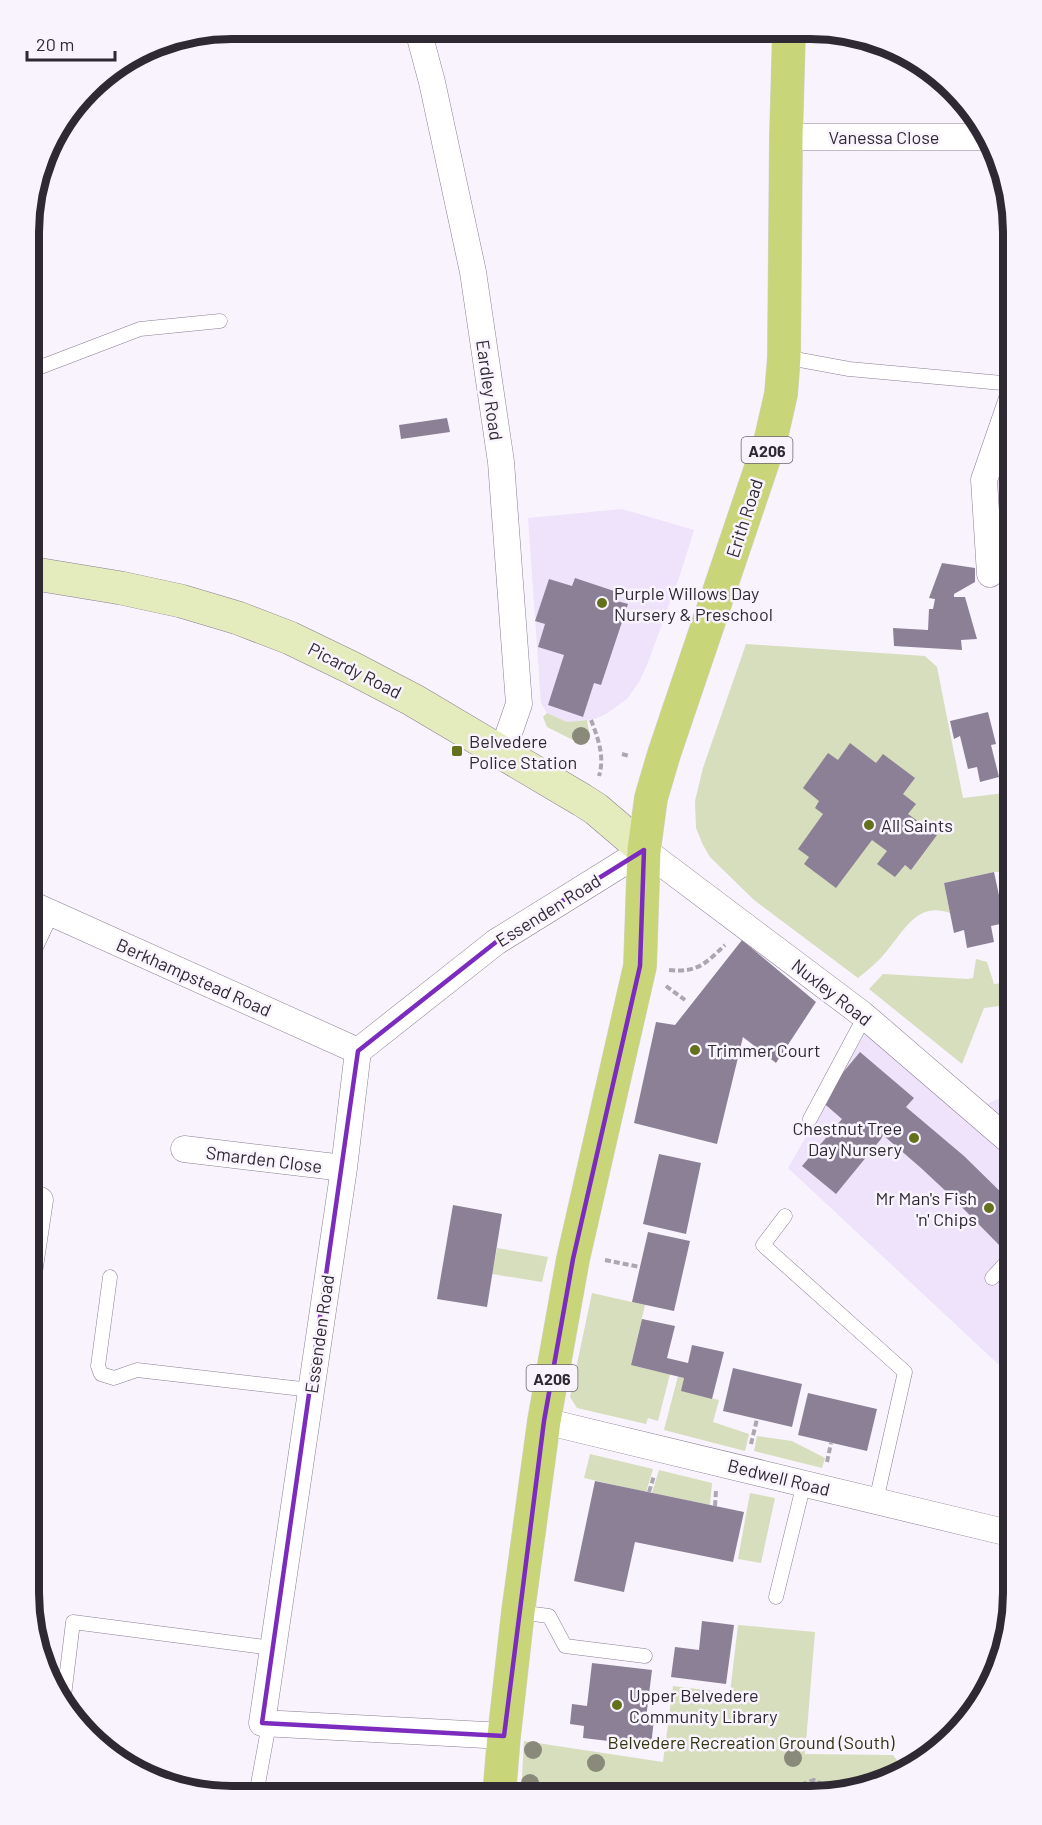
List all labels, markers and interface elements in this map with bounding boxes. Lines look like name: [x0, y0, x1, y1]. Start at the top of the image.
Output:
scale bar: [27, 24, 116, 62]
text: 20 m: [36, 33, 74, 55]
street label: Vanessa Close: [829, 126, 939, 148]
street label: Eardley Road: [472, 338, 508, 442]
road number: A206: [742, 437, 792, 463]
street label: Erith Road: [721, 476, 767, 560]
place label: Purple Willows Day Nursery & Preschool: [614, 582, 773, 625]
marker: Purple Willows Day Nursery & Preschool: [595, 596, 609, 610]
street label: Picardy Road: [305, 637, 405, 703]
place label: Belvedere Police Station: [469, 730, 577, 773]
marker: Belvedere Police Station: [450, 744, 464, 758]
place label: All Saints: [881, 814, 953, 836]
marker: All Saints: [862, 818, 876, 832]
street label: Essenden Road: [491, 869, 605, 951]
street label: Berkhampstead Road: [113, 933, 275, 1021]
street label: Nuxley Road: [788, 954, 876, 1030]
place label: Trimmer Court: [707, 1039, 821, 1061]
marker: Trimmer Court: [688, 1043, 702, 1057]
place label: Chestnut Tree Day Nursery: [792, 1117, 902, 1160]
marker: Chestnut Tree Day Nursery: [907, 1131, 921, 1145]
street label: Smarden Close: [205, 1141, 323, 1177]
place label: Mr Man's Fish 'n' Chips: [875, 1187, 977, 1230]
marker: Mr Man's Fish 'n' Chips: [982, 1201, 996, 1215]
street label: Essenden Road: [300, 1273, 338, 1395]
road number: A206: [526, 1365, 578, 1391]
street label: Bedwell Road: [726, 1454, 832, 1500]
place label: Upper Belvedere Community Library: [629, 1684, 778, 1727]
marker: Upper Belvedere Community Library: [610, 1698, 624, 1712]
park label: Belvedere Recreation Ground (South): [608, 1731, 895, 1753]

